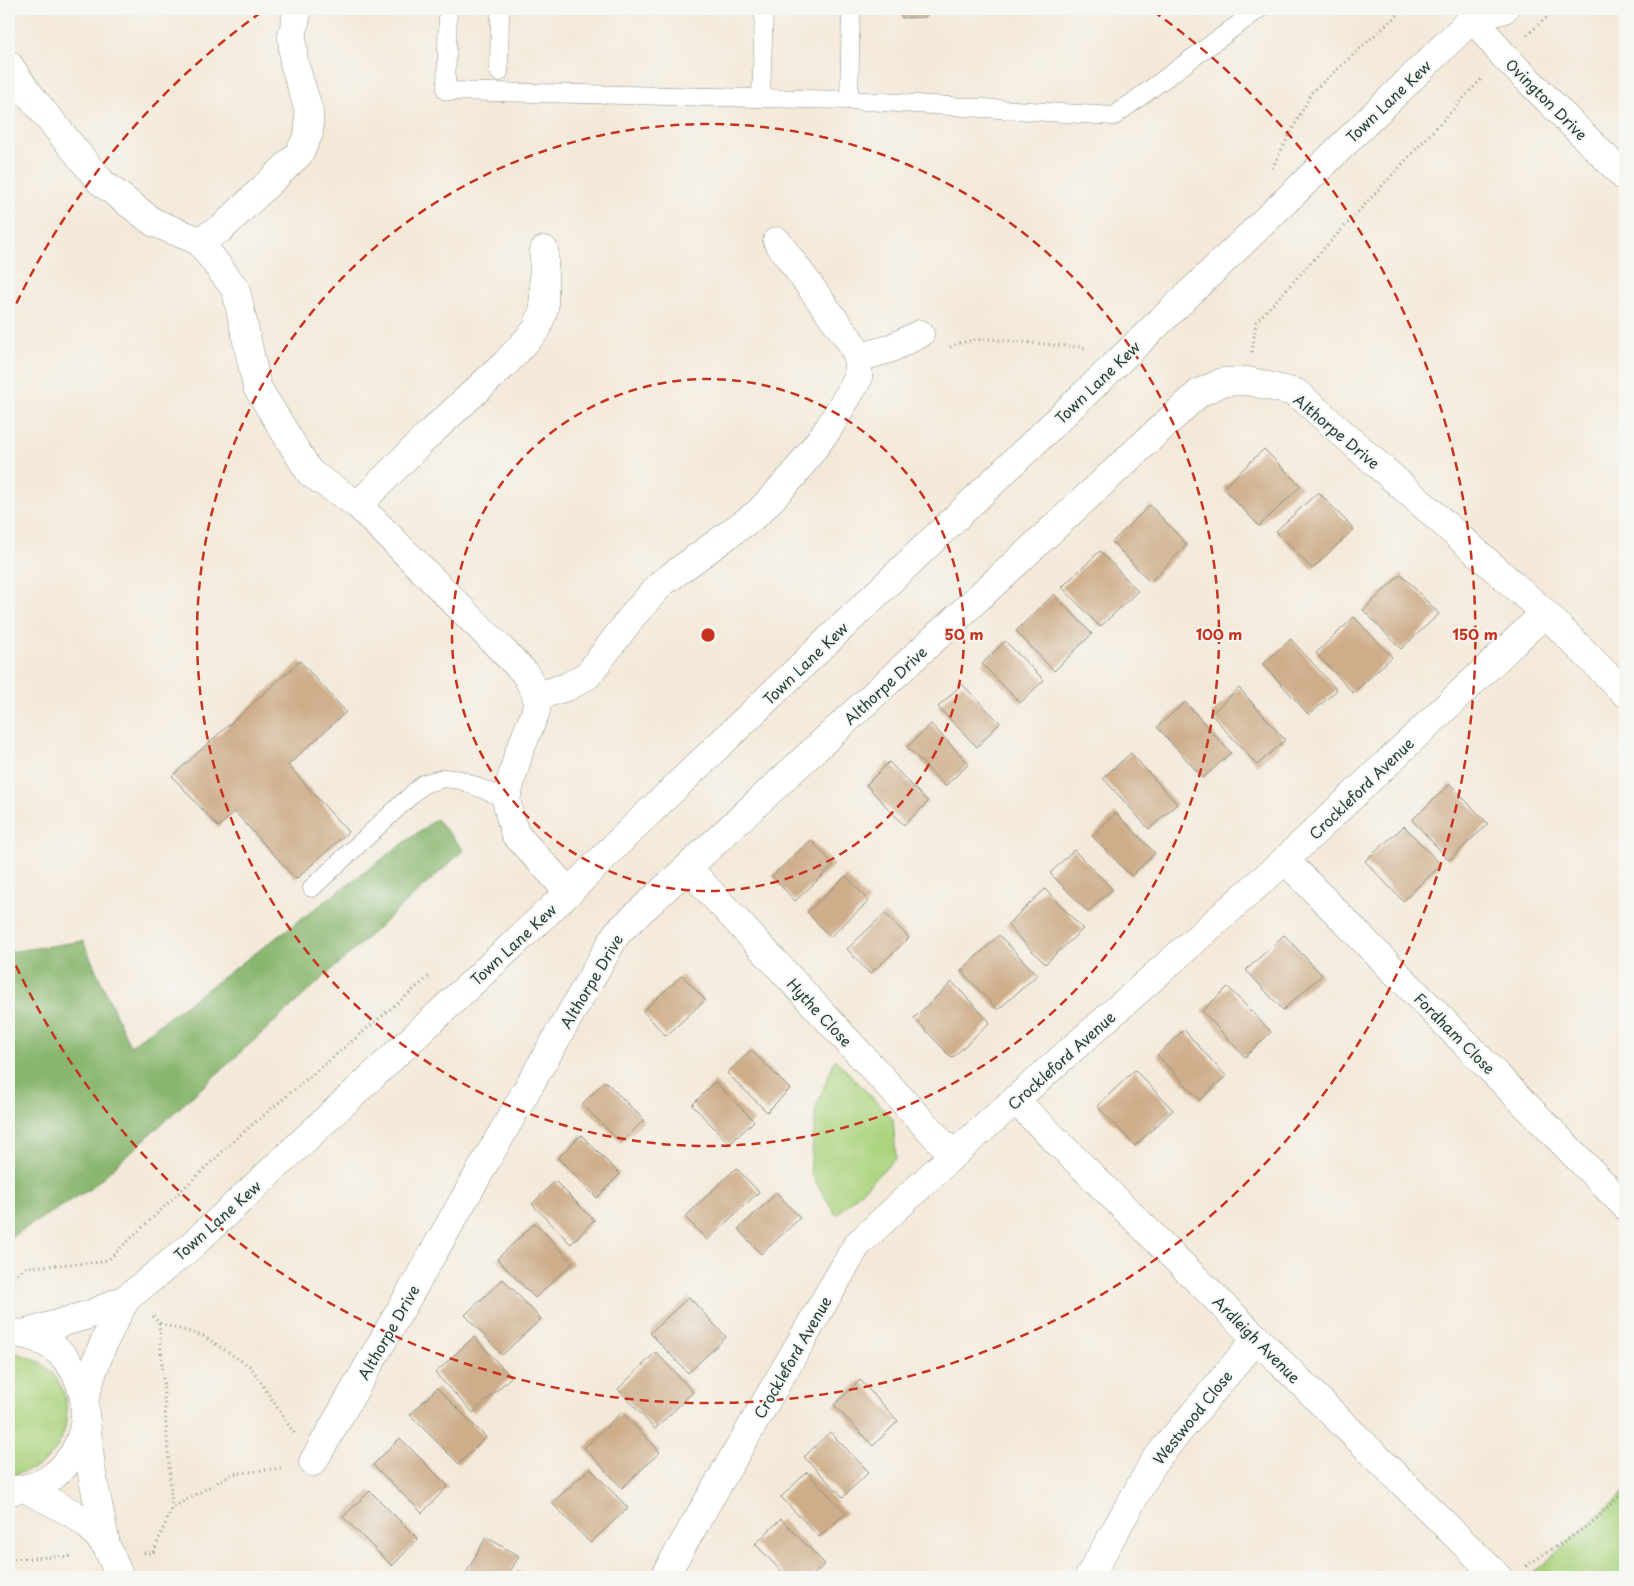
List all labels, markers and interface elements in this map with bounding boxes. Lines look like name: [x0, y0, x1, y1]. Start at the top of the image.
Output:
street label: Ovington Drive: [1501, 53, 1593, 145]
street label: Town Lane Kew: [1340, 54, 1436, 148]
street label: Town Lane Kew: [1049, 335, 1145, 429]
street label: Althorpe Drive: [1289, 388, 1385, 474]
street label: Town Lane Kew: [757, 616, 853, 710]
text: 50 m: [945, 622, 983, 645]
text: 100 m: [1196, 622, 1242, 645]
text: 150 m: [1452, 622, 1498, 645]
centre of rings: [699, 626, 717, 644]
street label: Althorpe Drive: [838, 640, 932, 730]
street label: Crockleford Avenue: [1303, 732, 1419, 844]
street label: Town Lane Kew: [465, 897, 562, 990]
street label: Althorpe Drive: [554, 929, 628, 1033]
street label: Hythe Close: [782, 973, 858, 1052]
street label: Fordham Close: [1409, 987, 1501, 1079]
street label: Crockleford Avenue: [1002, 1005, 1120, 1115]
street label: Town Lane Kew: [168, 1174, 266, 1266]
street label: Althorpe Drive: [351, 1280, 425, 1384]
street label: Ardleigh Avenue: [1208, 1290, 1306, 1388]
street label: Crockleford Avenue: [747, 1291, 837, 1423]
street label: Westwood Close: [1147, 1365, 1237, 1469]

